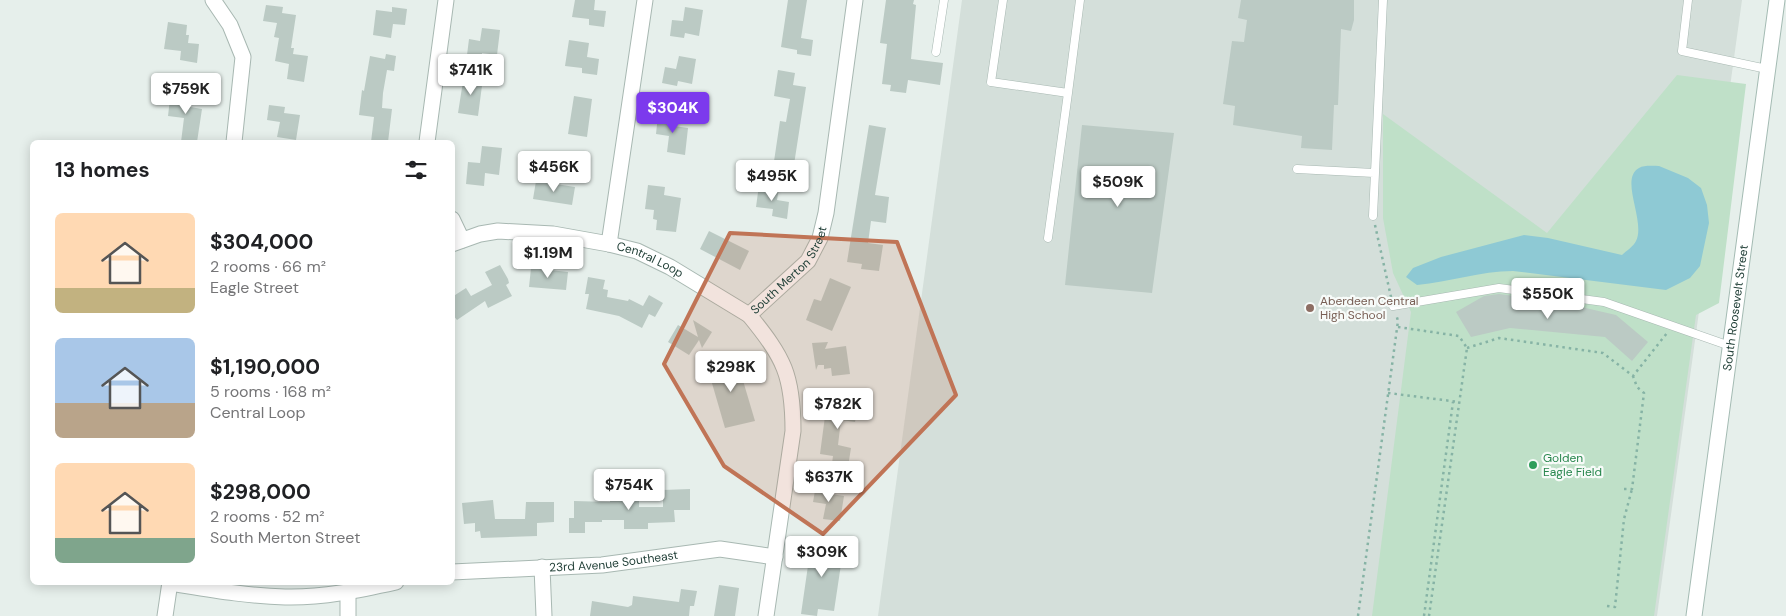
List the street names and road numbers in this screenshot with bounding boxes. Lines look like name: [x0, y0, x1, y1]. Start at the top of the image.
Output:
street label: South Merton Street: [747, 224, 831, 318]
street label: Central Loop: [615, 238, 686, 281]
street label: South Roosevelt Street: [1719, 244, 1752, 372]
street label: 23rd Avenue Southeast: [549, 547, 679, 575]

